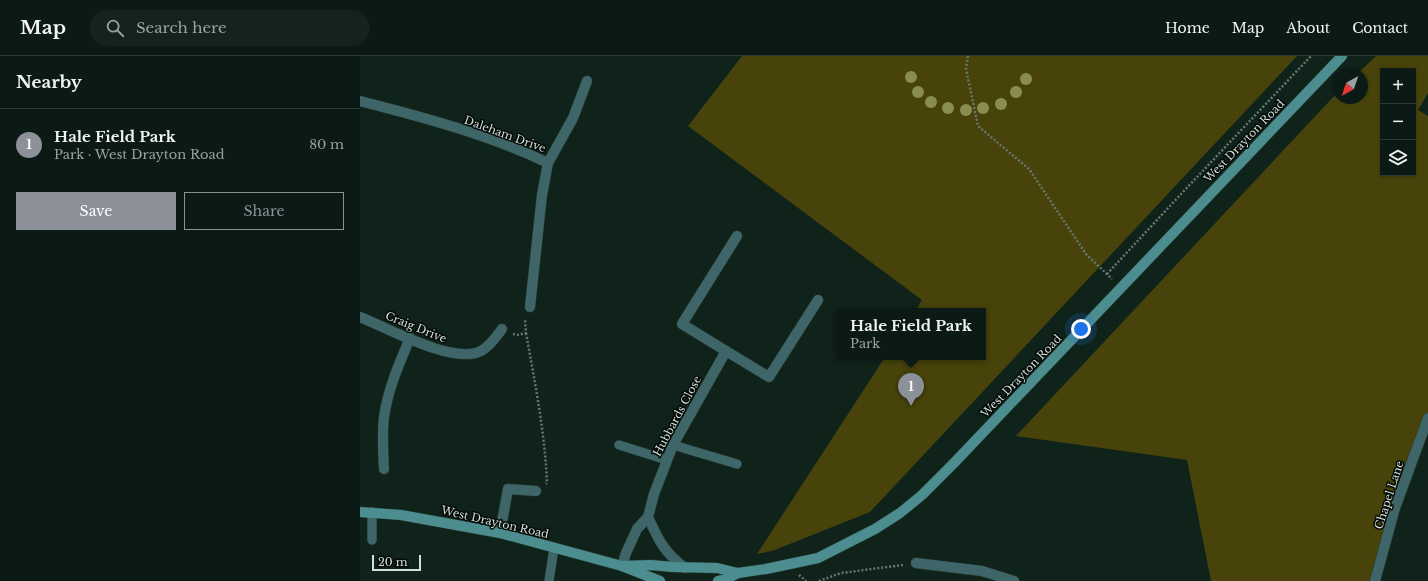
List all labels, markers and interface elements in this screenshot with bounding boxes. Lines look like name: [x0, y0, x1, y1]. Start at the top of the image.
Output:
search box: [90, 10, 370, 46]
text: Map: [20, 16, 66, 39]
icon: search: [104, 17, 126, 39]
text: Search here: [136, 18, 227, 37]
text: Home: [1165, 19, 1210, 37]
text: Map: [1232, 19, 1264, 37]
text: About: [1286, 19, 1330, 37]
text: Contact: [1352, 19, 1408, 37]
north arrow: [1332, 68, 1368, 104]
map controls: [1380, 68, 1416, 176]
button: +: [1380, 68, 1416, 104]
text: Nearby: [16, 72, 82, 93]
street label: West Drayton Road: [1200, 96, 1288, 186]
button: −: [1380, 104, 1416, 140]
street label: Daleham Drive: [462, 113, 548, 155]
text: Hale Field Park: [54, 127, 176, 146]
text: 1: [26, 136, 32, 153]
text: 80 m: [309, 136, 344, 153]
button: layers: [1380, 140, 1416, 176]
text: Park · West Drayton Road: [54, 146, 225, 163]
button: Save: [16, 192, 176, 230]
button: Share: [184, 192, 344, 230]
street label: Craig Drive: [383, 308, 449, 346]
popup: [836, 308, 986, 360]
text: Hale Field Park: [850, 316, 972, 335]
your location: [1071, 319, 1091, 339]
street label: West Drayton Road: [977, 331, 1065, 421]
text: Park: [850, 335, 880, 352]
street label: Hubbards Close: [650, 373, 704, 459]
pin: 1: [898, 373, 924, 406]
street label: Chapel Lane: [1371, 459, 1407, 531]
street label: West Drayton Road: [439, 503, 551, 541]
scale bar: [372, 553, 421, 572]
text: 20 m: [378, 555, 408, 569]

